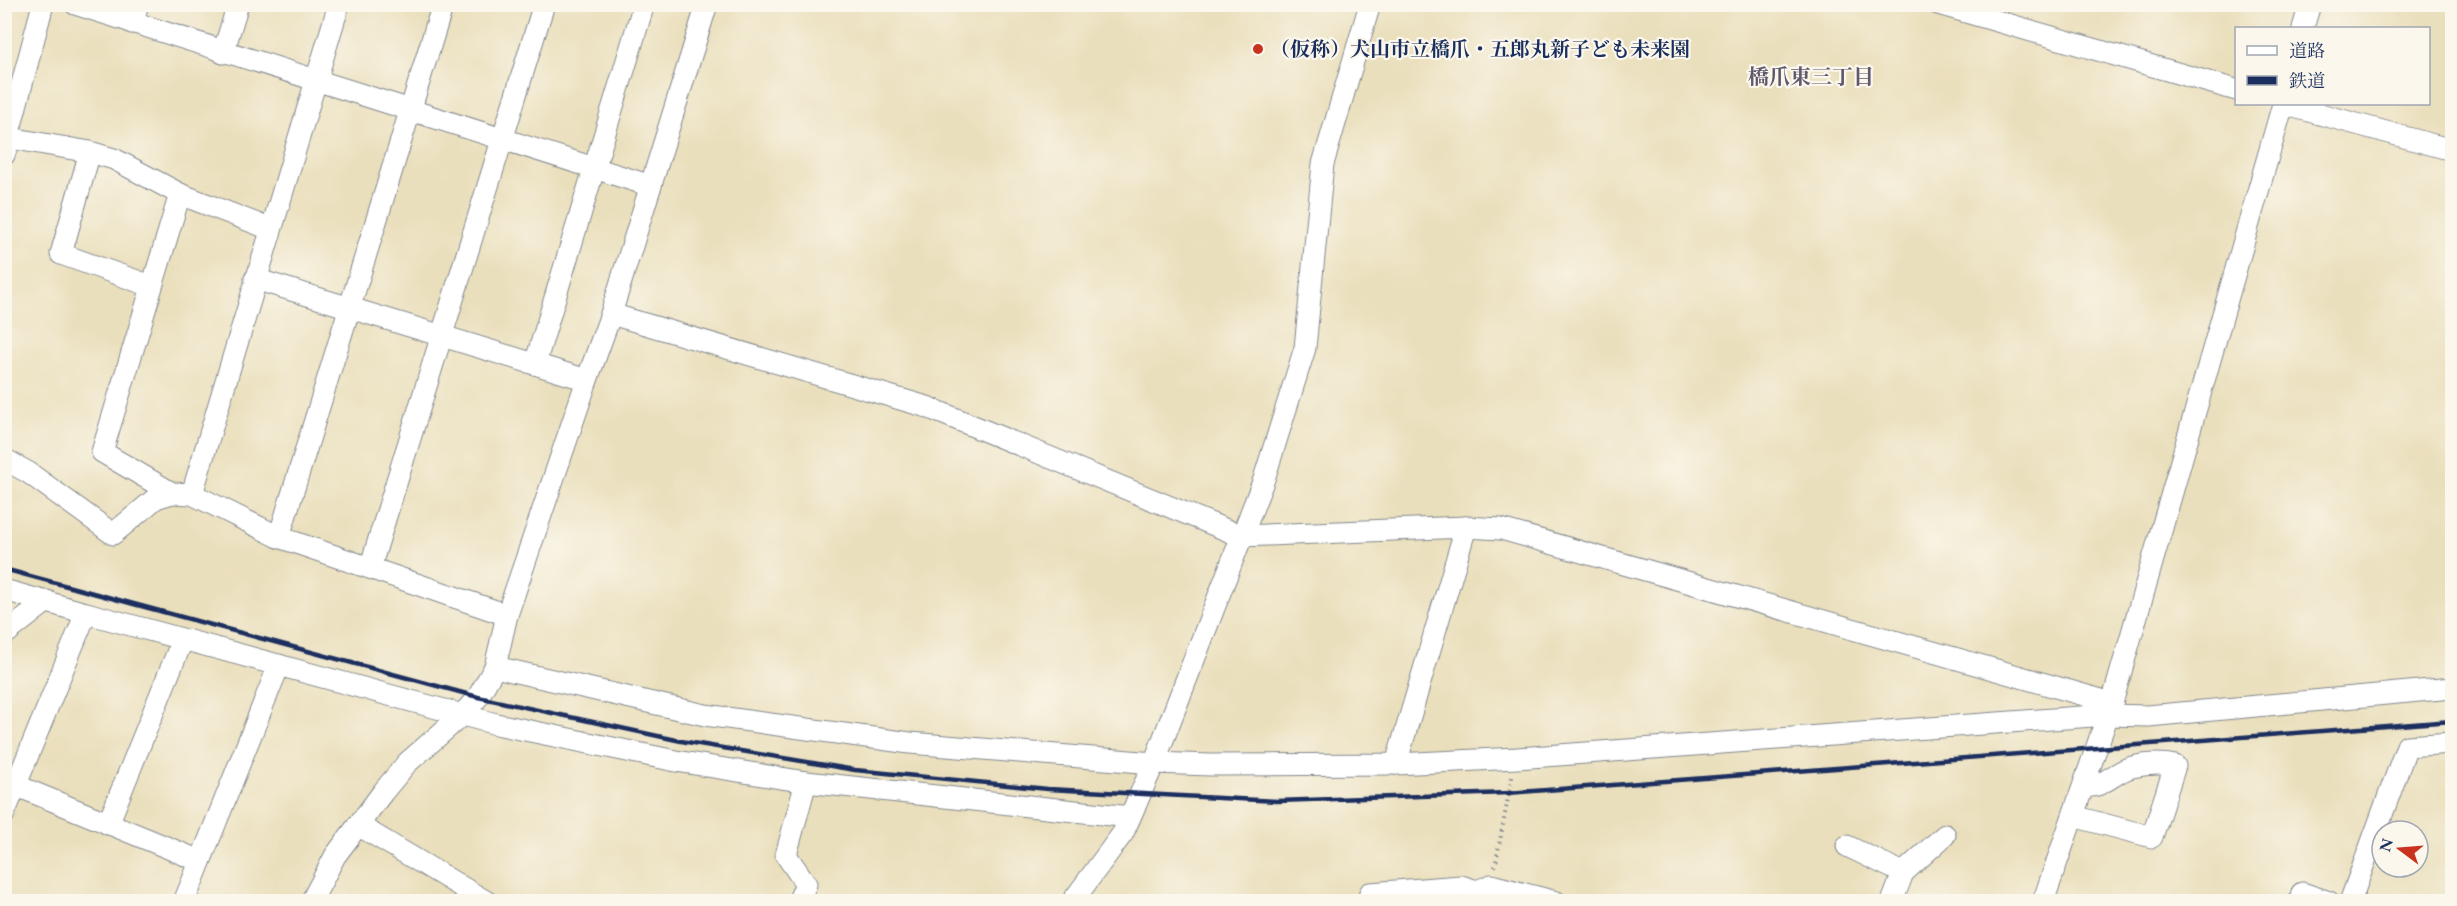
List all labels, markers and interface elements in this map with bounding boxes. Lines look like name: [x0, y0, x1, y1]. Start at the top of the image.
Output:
legend: [2235, 27, 2430, 105]
place label: （仮称）犬山市立橋爪・五郎丸新子ども未来園: [1270, 36, 1690, 62]
text: 道路: [2289, 39, 2325, 62]
marker: （仮称）犬山市立橋爪・五郎丸新子ども未来園: [1251, 42, 1265, 56]
district label: 橋爪東三丁目: [1748, 63, 1874, 90]
text: 鉄道: [2289, 69, 2325, 92]
north arrow: [2370, 819, 2430, 879]
text: N: [2374, 836, 2398, 854]

